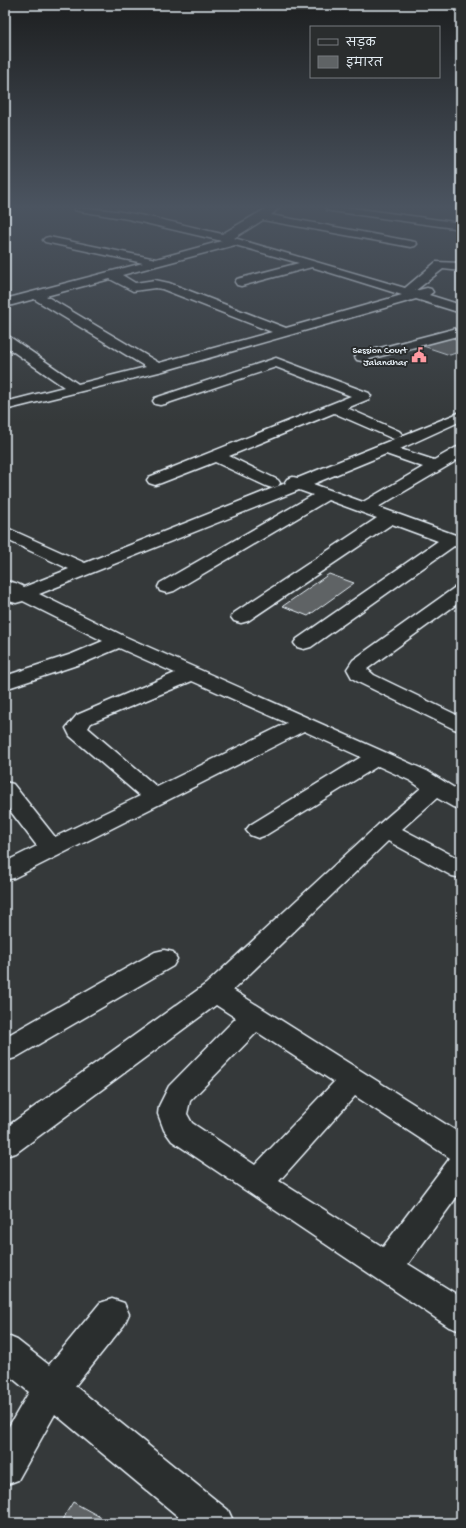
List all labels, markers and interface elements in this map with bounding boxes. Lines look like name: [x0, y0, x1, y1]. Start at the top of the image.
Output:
legend: [310, 26, 440, 78]
text: सड़क: [345, 37, 377, 51]
text: इमारत: [346, 56, 384, 71]
place label: Session Court Jalandhar: [352, 345, 408, 369]
public building icon: Session Court Jalandhar: [410, 346, 428, 364]

